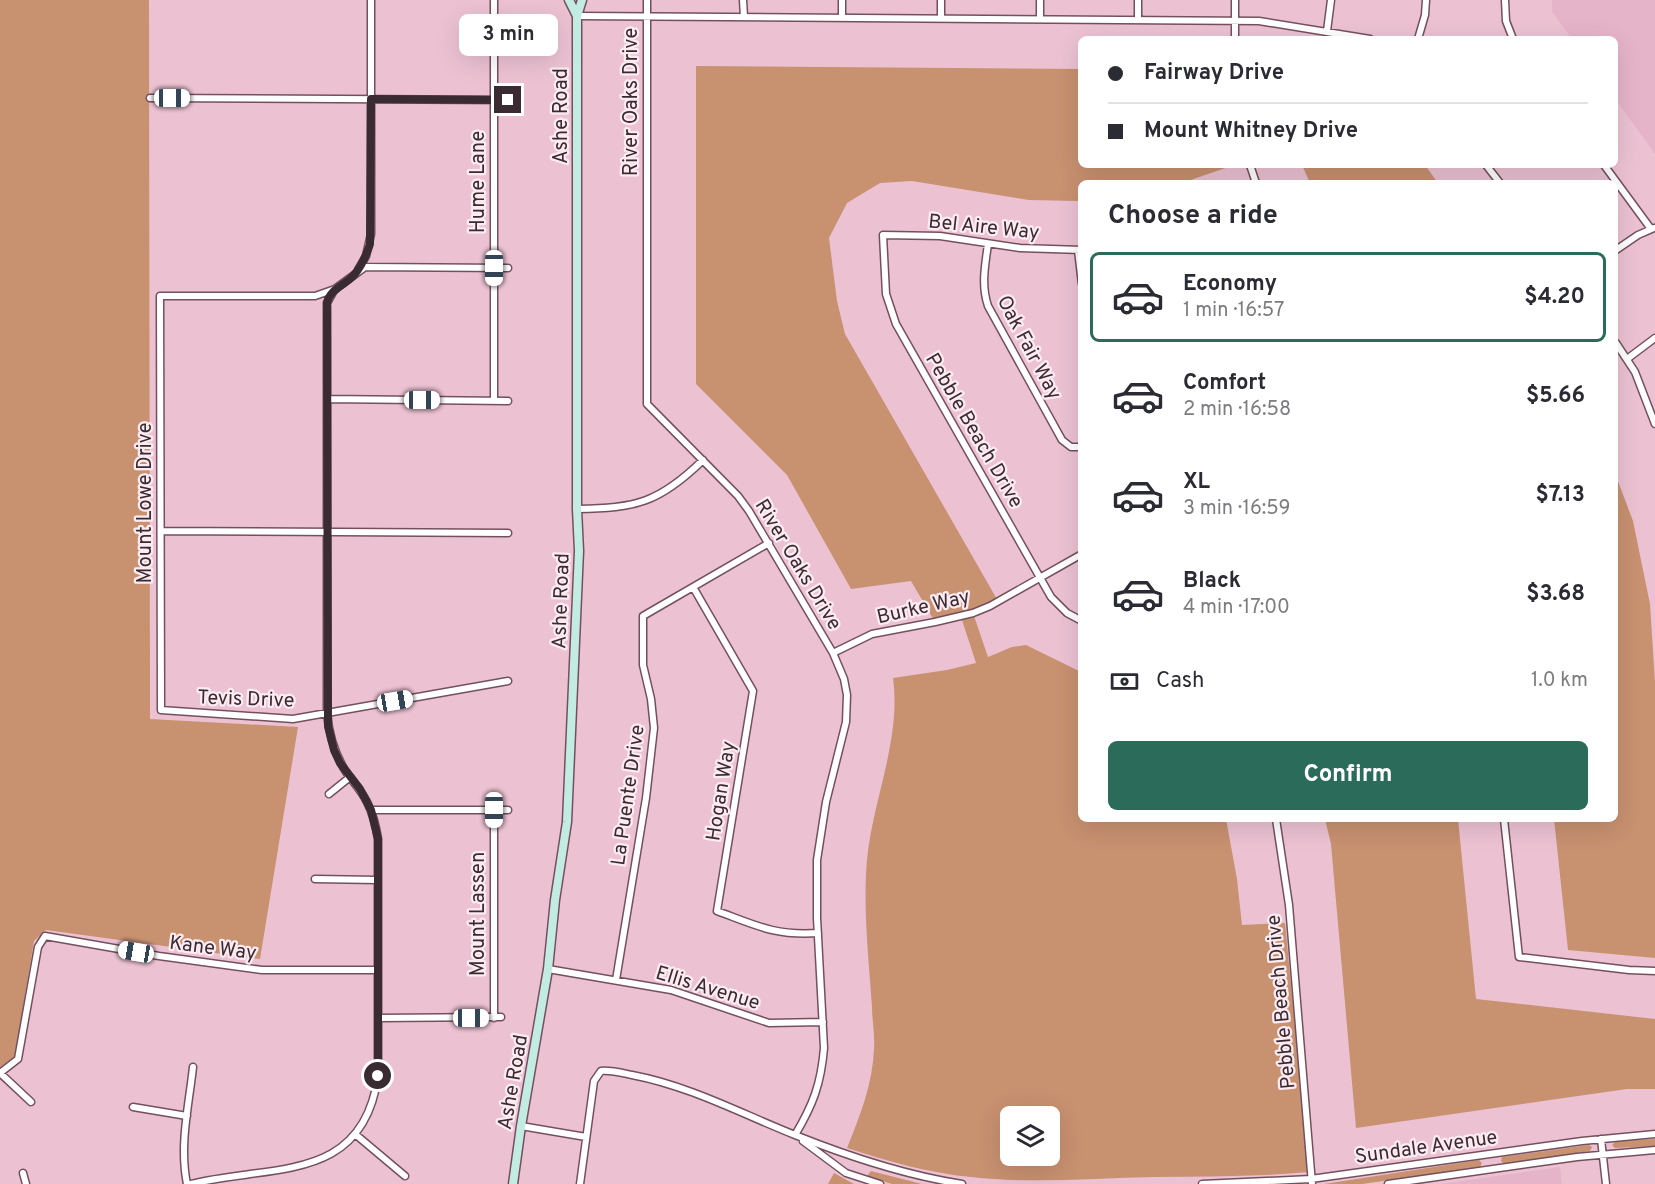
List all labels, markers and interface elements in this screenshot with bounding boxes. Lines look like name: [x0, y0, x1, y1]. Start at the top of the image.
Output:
callout: 3 min: [458, 13, 558, 55]
text: 3 min: [482, 22, 535, 48]
street label: River Oaks Drive: [619, 28, 645, 176]
text: Fairway Drive: [1144, 60, 1284, 87]
street label: Ashe Road: [549, 68, 575, 164]
route end: [494, 86, 521, 113]
car: [154, 89, 190, 107]
text: Mount Whitney Drive: [1144, 118, 1358, 145]
street label: Hume Lane: [466, 131, 492, 233]
text: Choose a ride: [1108, 199, 1278, 233]
street label: Bel Aire Way: [927, 209, 1041, 247]
car: [485, 250, 503, 286]
icon: car: [1111, 270, 1165, 324]
text: Economy: [1183, 271, 1277, 298]
text: $4.20: [1524, 284, 1585, 311]
street label: Oak Fair Way: [990, 291, 1067, 405]
text: 1 min · 16:57: [1183, 298, 1284, 324]
street label: Pebble Beach Drive: [918, 349, 1028, 513]
icon: car: [1111, 369, 1165, 423]
text: Comfort: [1183, 370, 1266, 397]
text: $5.66: [1526, 383, 1585, 410]
car: [404, 391, 440, 409]
text: 2 min · 16:58: [1183, 397, 1291, 423]
street label: Mount Lowe Drive: [133, 423, 159, 583]
icon: car: [1111, 468, 1165, 522]
text: XL: [1183, 469, 1210, 496]
text: $7.13: [1535, 482, 1585, 509]
street label: River Oaks Drive: [748, 495, 847, 635]
text: 3 min · 16:59: [1183, 496, 1290, 522]
street label: Ashe Road: [547, 553, 577, 650]
icon: car: [1111, 567, 1165, 621]
text: Black: [1183, 568, 1241, 595]
text: $3.68: [1526, 581, 1585, 608]
street label: Burke Way: [874, 585, 972, 631]
text: 4 min · 17:00: [1183, 595, 1290, 621]
icon: cash: [1108, 665, 1141, 698]
text: Cash: [1156, 668, 1205, 695]
text: 1.0 km: [1531, 668, 1588, 694]
street label: Tevis Drive: [197, 685, 295, 715]
car: [376, 689, 414, 713]
street label: La Puente Drive: [606, 723, 652, 867]
street label: Hogan Way: [701, 740, 743, 843]
button: Confirm: [1108, 741, 1588, 810]
car: [485, 792, 503, 828]
street label: Mount Lassen: [466, 852, 492, 976]
street label: Pebble Beach Drive: [1261, 914, 1303, 1090]
street label: Kane Way: [168, 931, 258, 967]
car: [117, 940, 155, 964]
street label: Ellis Avenue: [652, 961, 763, 1017]
car: [453, 1009, 489, 1027]
street label: Ashe Road: [493, 1033, 535, 1132]
route start: [364, 1062, 391, 1089]
map controls: [1000, 1106, 1060, 1166]
button: layers: [1000, 1106, 1060, 1166]
street label: Sundale Avenue: [1353, 1125, 1499, 1171]

